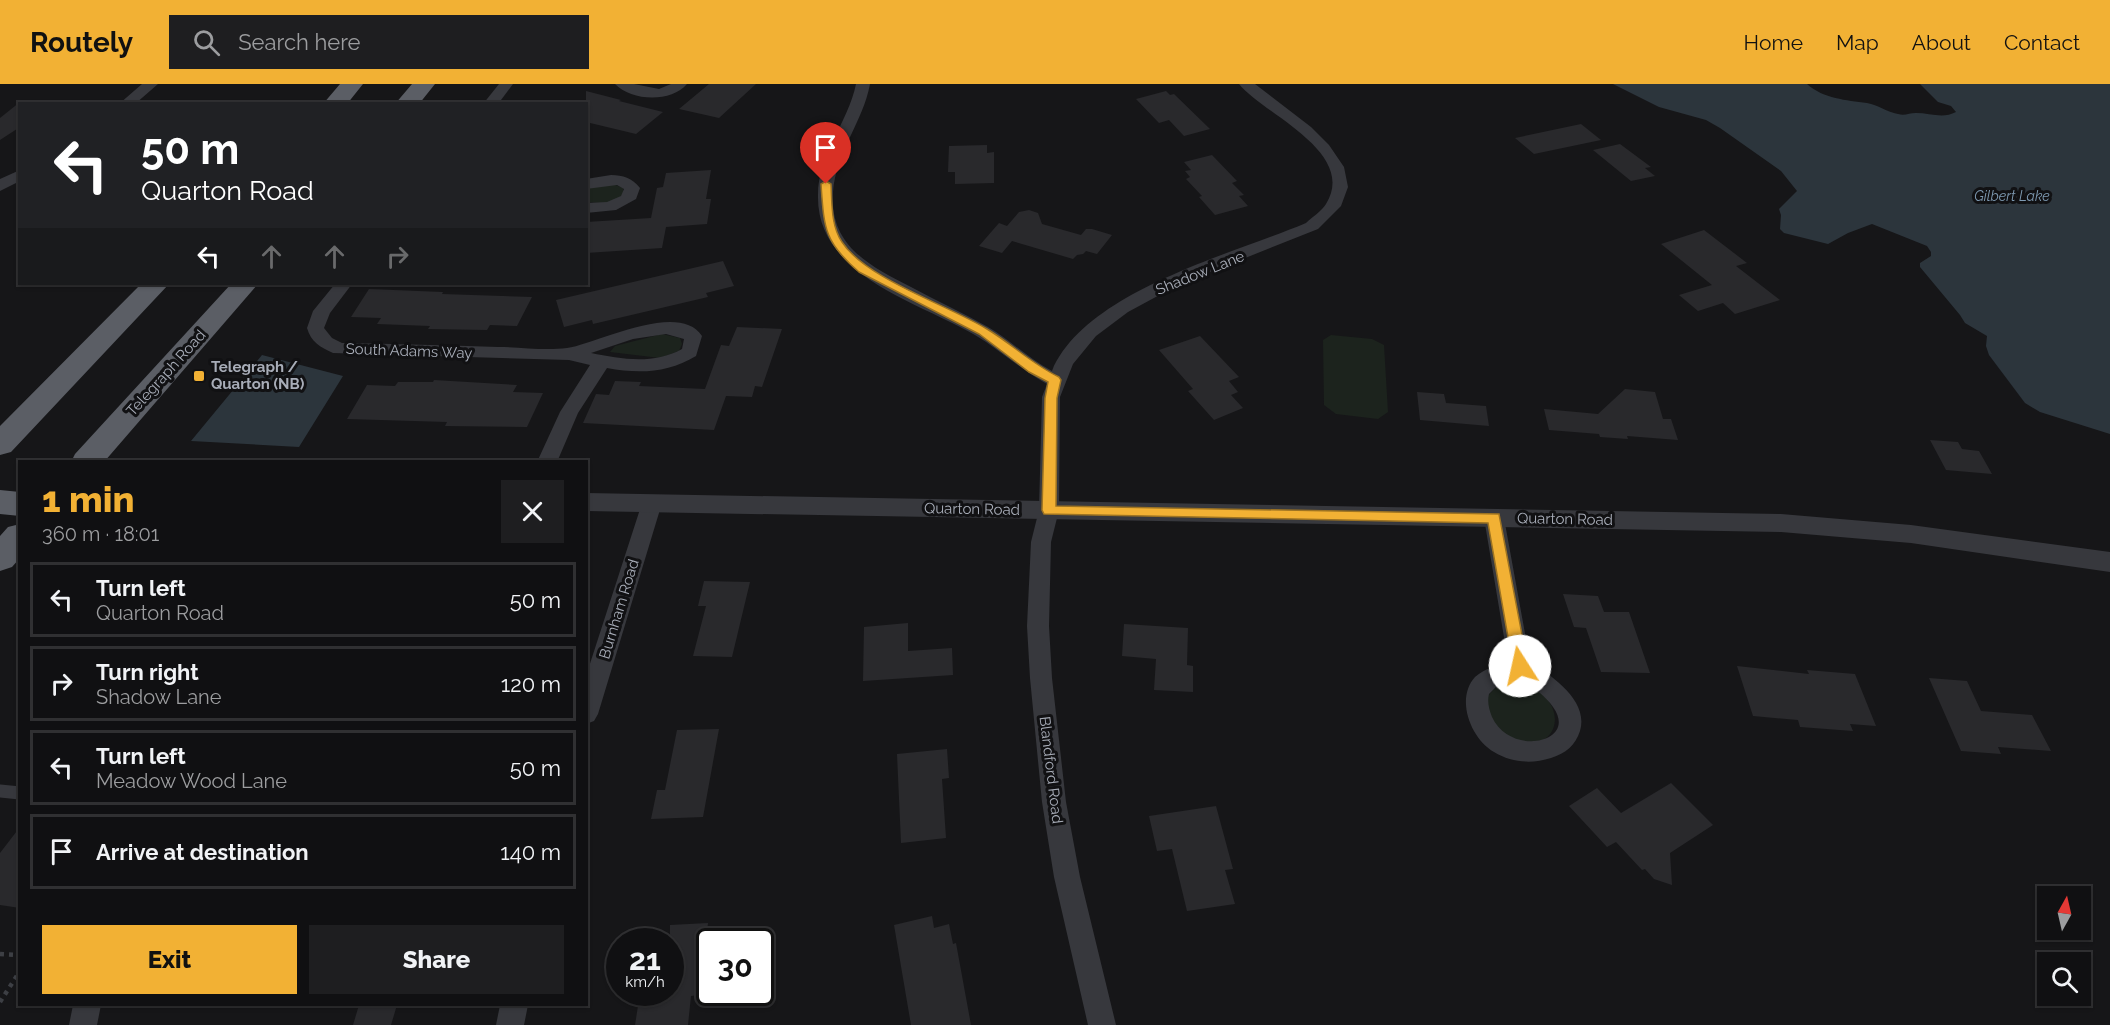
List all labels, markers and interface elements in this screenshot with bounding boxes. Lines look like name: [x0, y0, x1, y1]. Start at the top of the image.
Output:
search box: [169, 15, 589, 69]
text: Routely: [30, 26, 133, 59]
icon: search: [190, 26, 223, 59]
text: Search here: [238, 29, 360, 55]
text: Home: [1744, 30, 1803, 55]
text: Map: [1836, 30, 1879, 55]
text: About: [1912, 30, 1971, 55]
text: Contact: [2004, 30, 2080, 55]
pin: [800, 122, 851, 184]
text: 50 m: [141, 125, 239, 174]
icon: left: [42, 126, 120, 204]
icon: arrive: [809, 131, 842, 164]
text: Quarton Road: [141, 175, 314, 206]
water label: Gilbert Lake: [1974, 188, 2050, 204]
icon: left: [192, 240, 225, 273]
icon: ahead: [255, 240, 288, 273]
icon: ahead: [318, 240, 351, 273]
icon: right: [381, 240, 414, 273]
street label: Shadow Lane: [1153, 247, 1247, 299]
street label: Telegraph Road: [123, 326, 209, 420]
street label: South Adams Way: [345, 340, 473, 362]
place label: Telegraph / Quarton (NB): [211, 358, 305, 393]
marker: Telegraph / Quarton (NB): [192, 369, 206, 383]
text: 1 min: [42, 478, 134, 520]
button: close: [501, 480, 564, 543]
street label: Quarton Road: [924, 499, 1020, 519]
street label: Quarton Road: [1517, 509, 1613, 529]
text: 360 m · 18:01: [42, 522, 159, 546]
street label: Burnham Road: [595, 557, 643, 661]
text: Turn left: [96, 575, 186, 601]
icon: left: [45, 583, 78, 616]
text: 50 m: [510, 587, 561, 613]
text: Quarton Road: [96, 601, 224, 625]
position arrow: [1488, 634, 1552, 698]
text: Turn right: [96, 659, 199, 685]
icon: right: [45, 667, 78, 700]
text: 120 m: [501, 671, 561, 697]
text: Shadow Lane: [96, 685, 221, 709]
street label: Blandford Road: [1035, 715, 1067, 825]
text: Turn left: [96, 743, 186, 769]
icon: left: [45, 751, 78, 784]
text: 50 m: [510, 755, 561, 781]
text: Meadow Wood Lane: [96, 769, 287, 793]
icon: arrive: [45, 835, 78, 868]
text: Arrive at destination: [96, 839, 309, 865]
text: 140 m: [500, 839, 561, 865]
north arrow: [2037, 886, 2091, 940]
map controls: [2037, 886, 2091, 1006]
button: Exit: [42, 925, 297, 994]
button: Share: [309, 925, 564, 994]
speed limit sign: 30: [696, 928, 774, 1006]
text: 21: [629, 942, 661, 977]
button: search: [2037, 952, 2091, 1006]
text: km/h: [625, 973, 665, 991]

